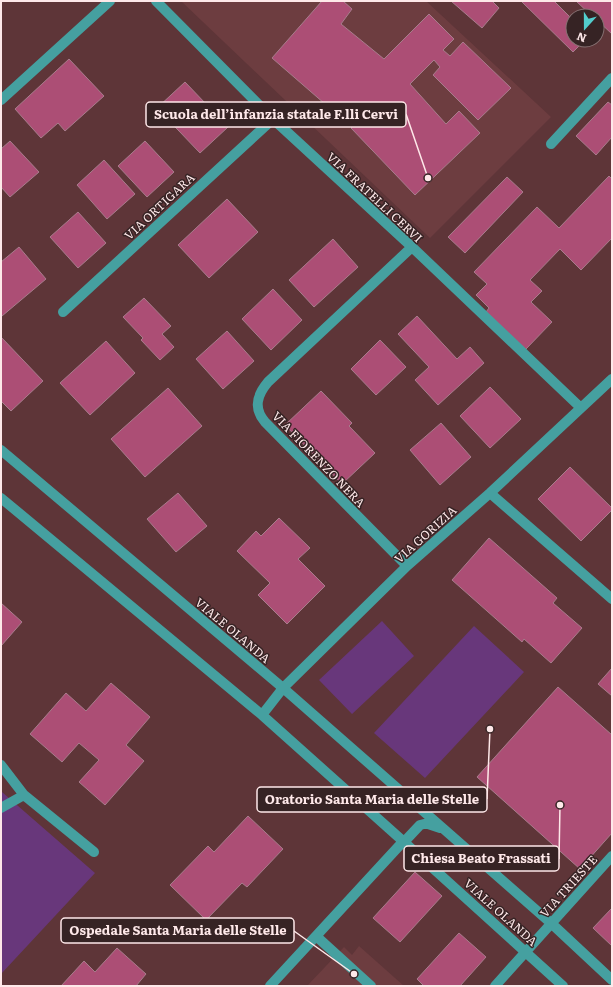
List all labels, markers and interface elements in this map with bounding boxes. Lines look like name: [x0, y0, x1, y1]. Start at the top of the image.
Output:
north arrow: [565, 8, 605, 48]
text: N: [574, 29, 588, 47]
callout: Scuola dell’infanzia statale F.lli Cervi: [146, 102, 406, 127]
text: Scuola dell’infanzia statale F.lli Cervi: [154, 104, 398, 123]
street label: VIA FRATELLI CERVI: [323, 148, 427, 246]
street label: VIA ORTIGARA: [120, 168, 199, 244]
street label: VIA FIORENZO NERA: [268, 407, 370, 511]
street label: VIA GORIZIA: [390, 501, 460, 567]
street label: VIALE OLANDA: [191, 593, 275, 667]
callout: Oratorio Santa Maria delle Stelle: [257, 787, 487, 812]
text: Oratorio Santa Maria delle Stelle: [265, 789, 479, 808]
callout: Chiesa Beato Frassati: [404, 846, 559, 871]
text: Chiesa Beato Frassati: [411, 848, 551, 867]
street label: VIA TRIESTE: [535, 851, 601, 921]
street label: VIALE OLANDA: [460, 874, 542, 950]
callout: Ospedale Santa Maria delle Stelle: [61, 918, 294, 943]
text: Ospedale Santa Maria delle Stelle: [69, 920, 287, 939]

